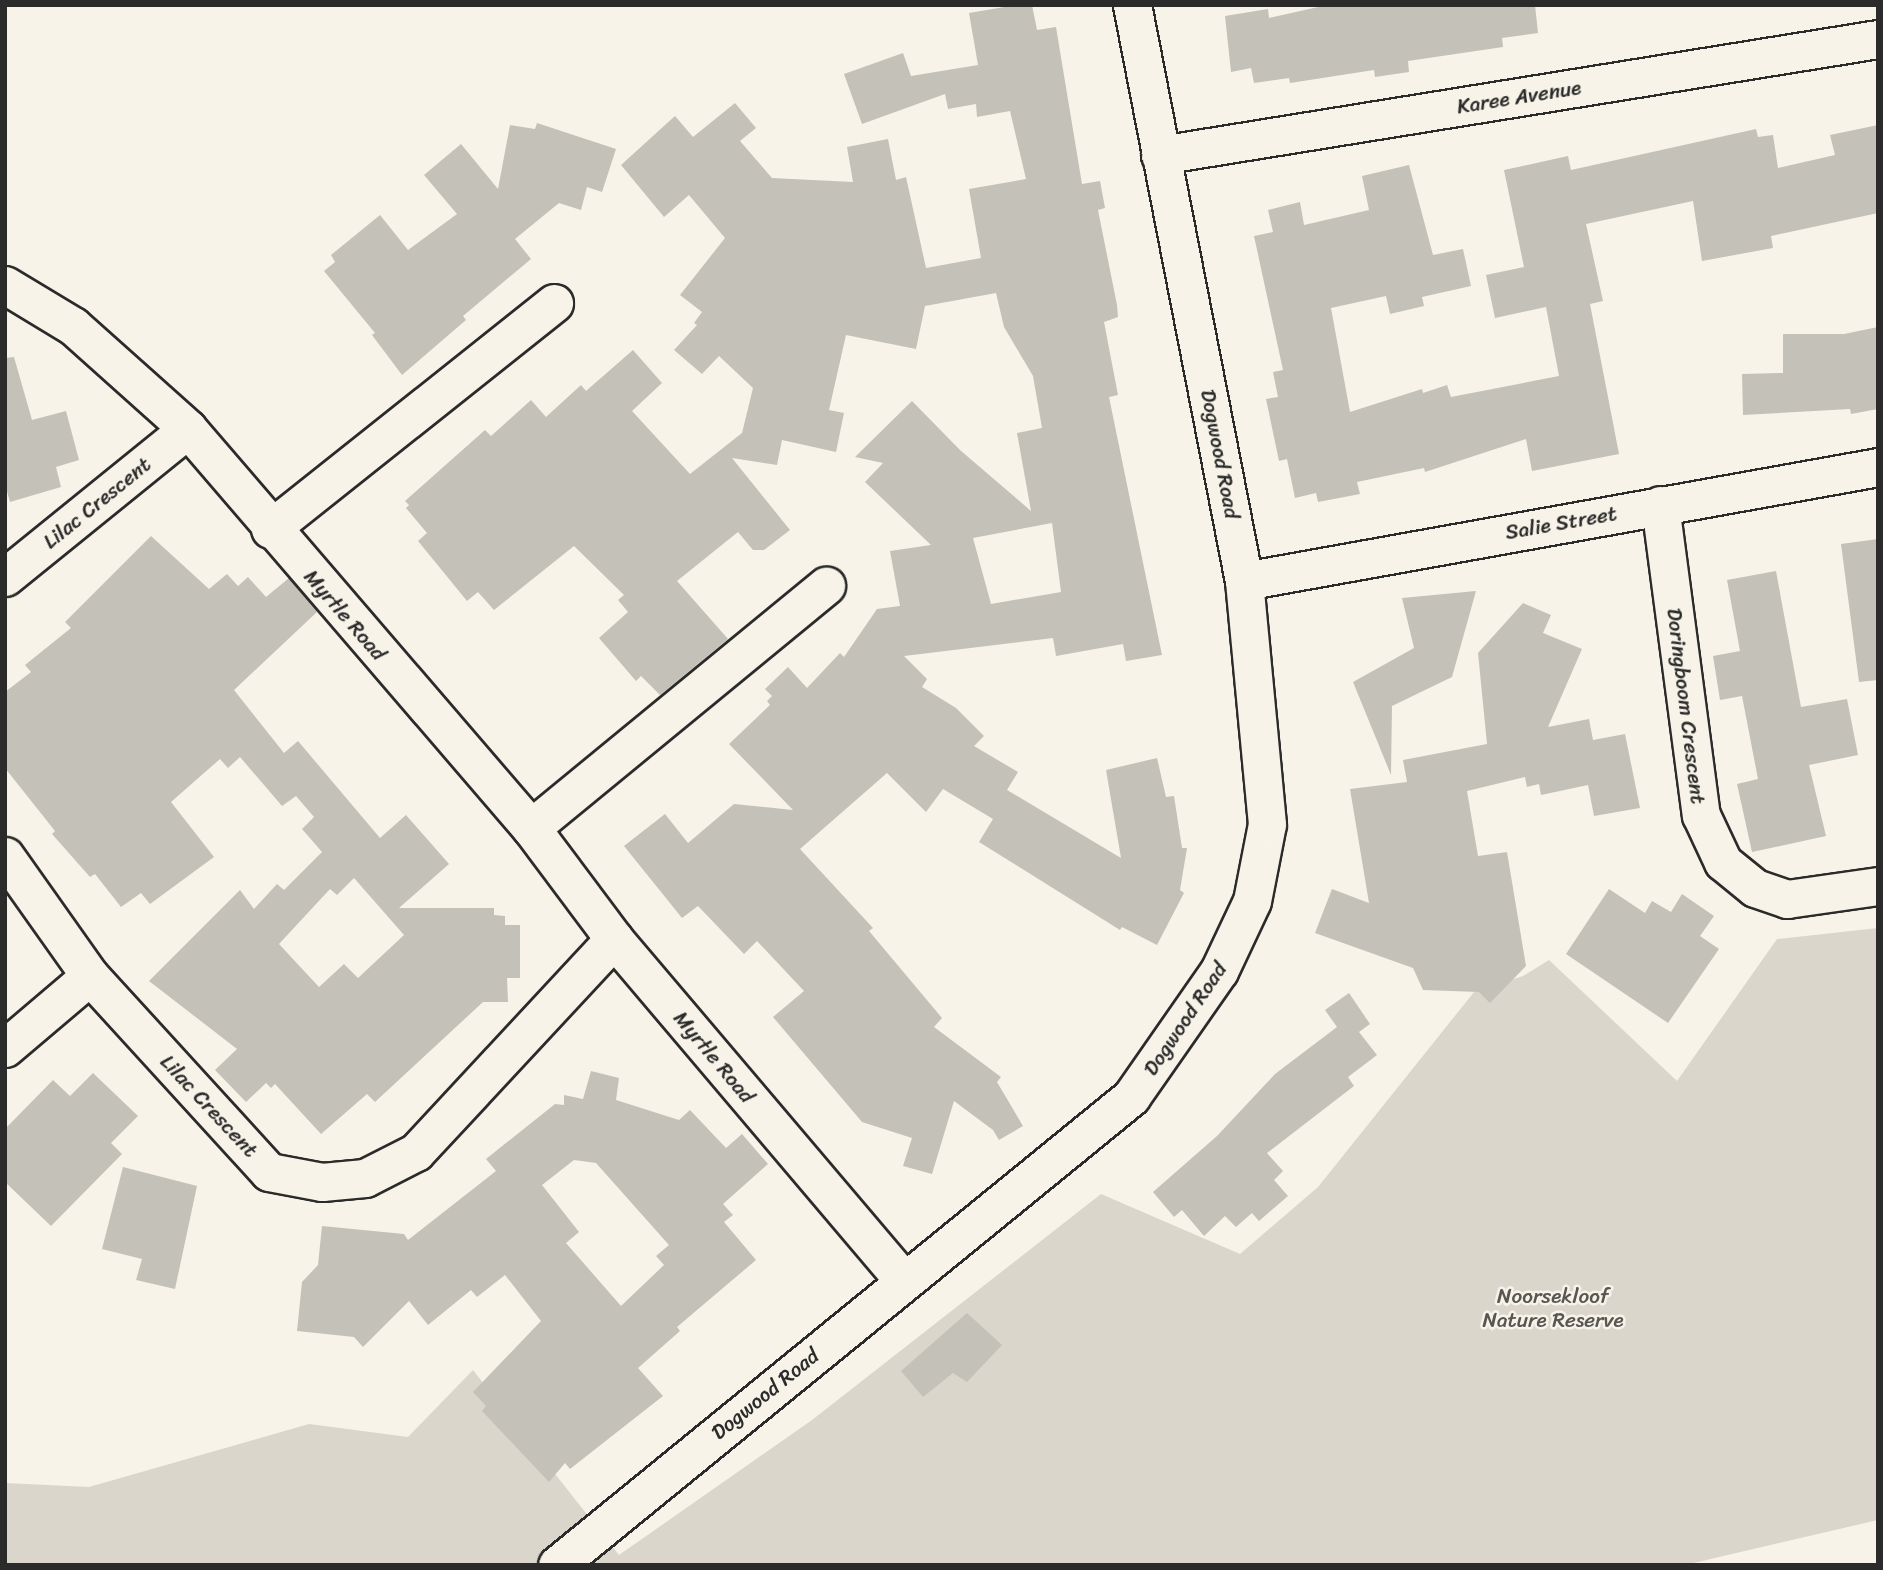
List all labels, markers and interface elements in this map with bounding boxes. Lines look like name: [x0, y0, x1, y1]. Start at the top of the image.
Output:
street label: Karee Avenue: [1455, 75, 1583, 119]
street label: Dogwood Road: [1195, 387, 1245, 521]
street label: Lilac Crescent: [38, 452, 156, 554]
street label: Salie Street: [1504, 501, 1618, 545]
street label: Myrtle Road: [299, 564, 391, 666]
street label: Doringboom Crescent: [1661, 606, 1711, 806]
street label: Dogwood Road: [1138, 958, 1232, 1080]
street label: Myrtle Road: [668, 1006, 760, 1108]
street label: Lilac Crescent: [155, 1049, 263, 1163]
park label: Noorsekloof Nature Reserve: [1482, 1283, 1624, 1333]
street label: Dogwood Road: [706, 1343, 824, 1445]

